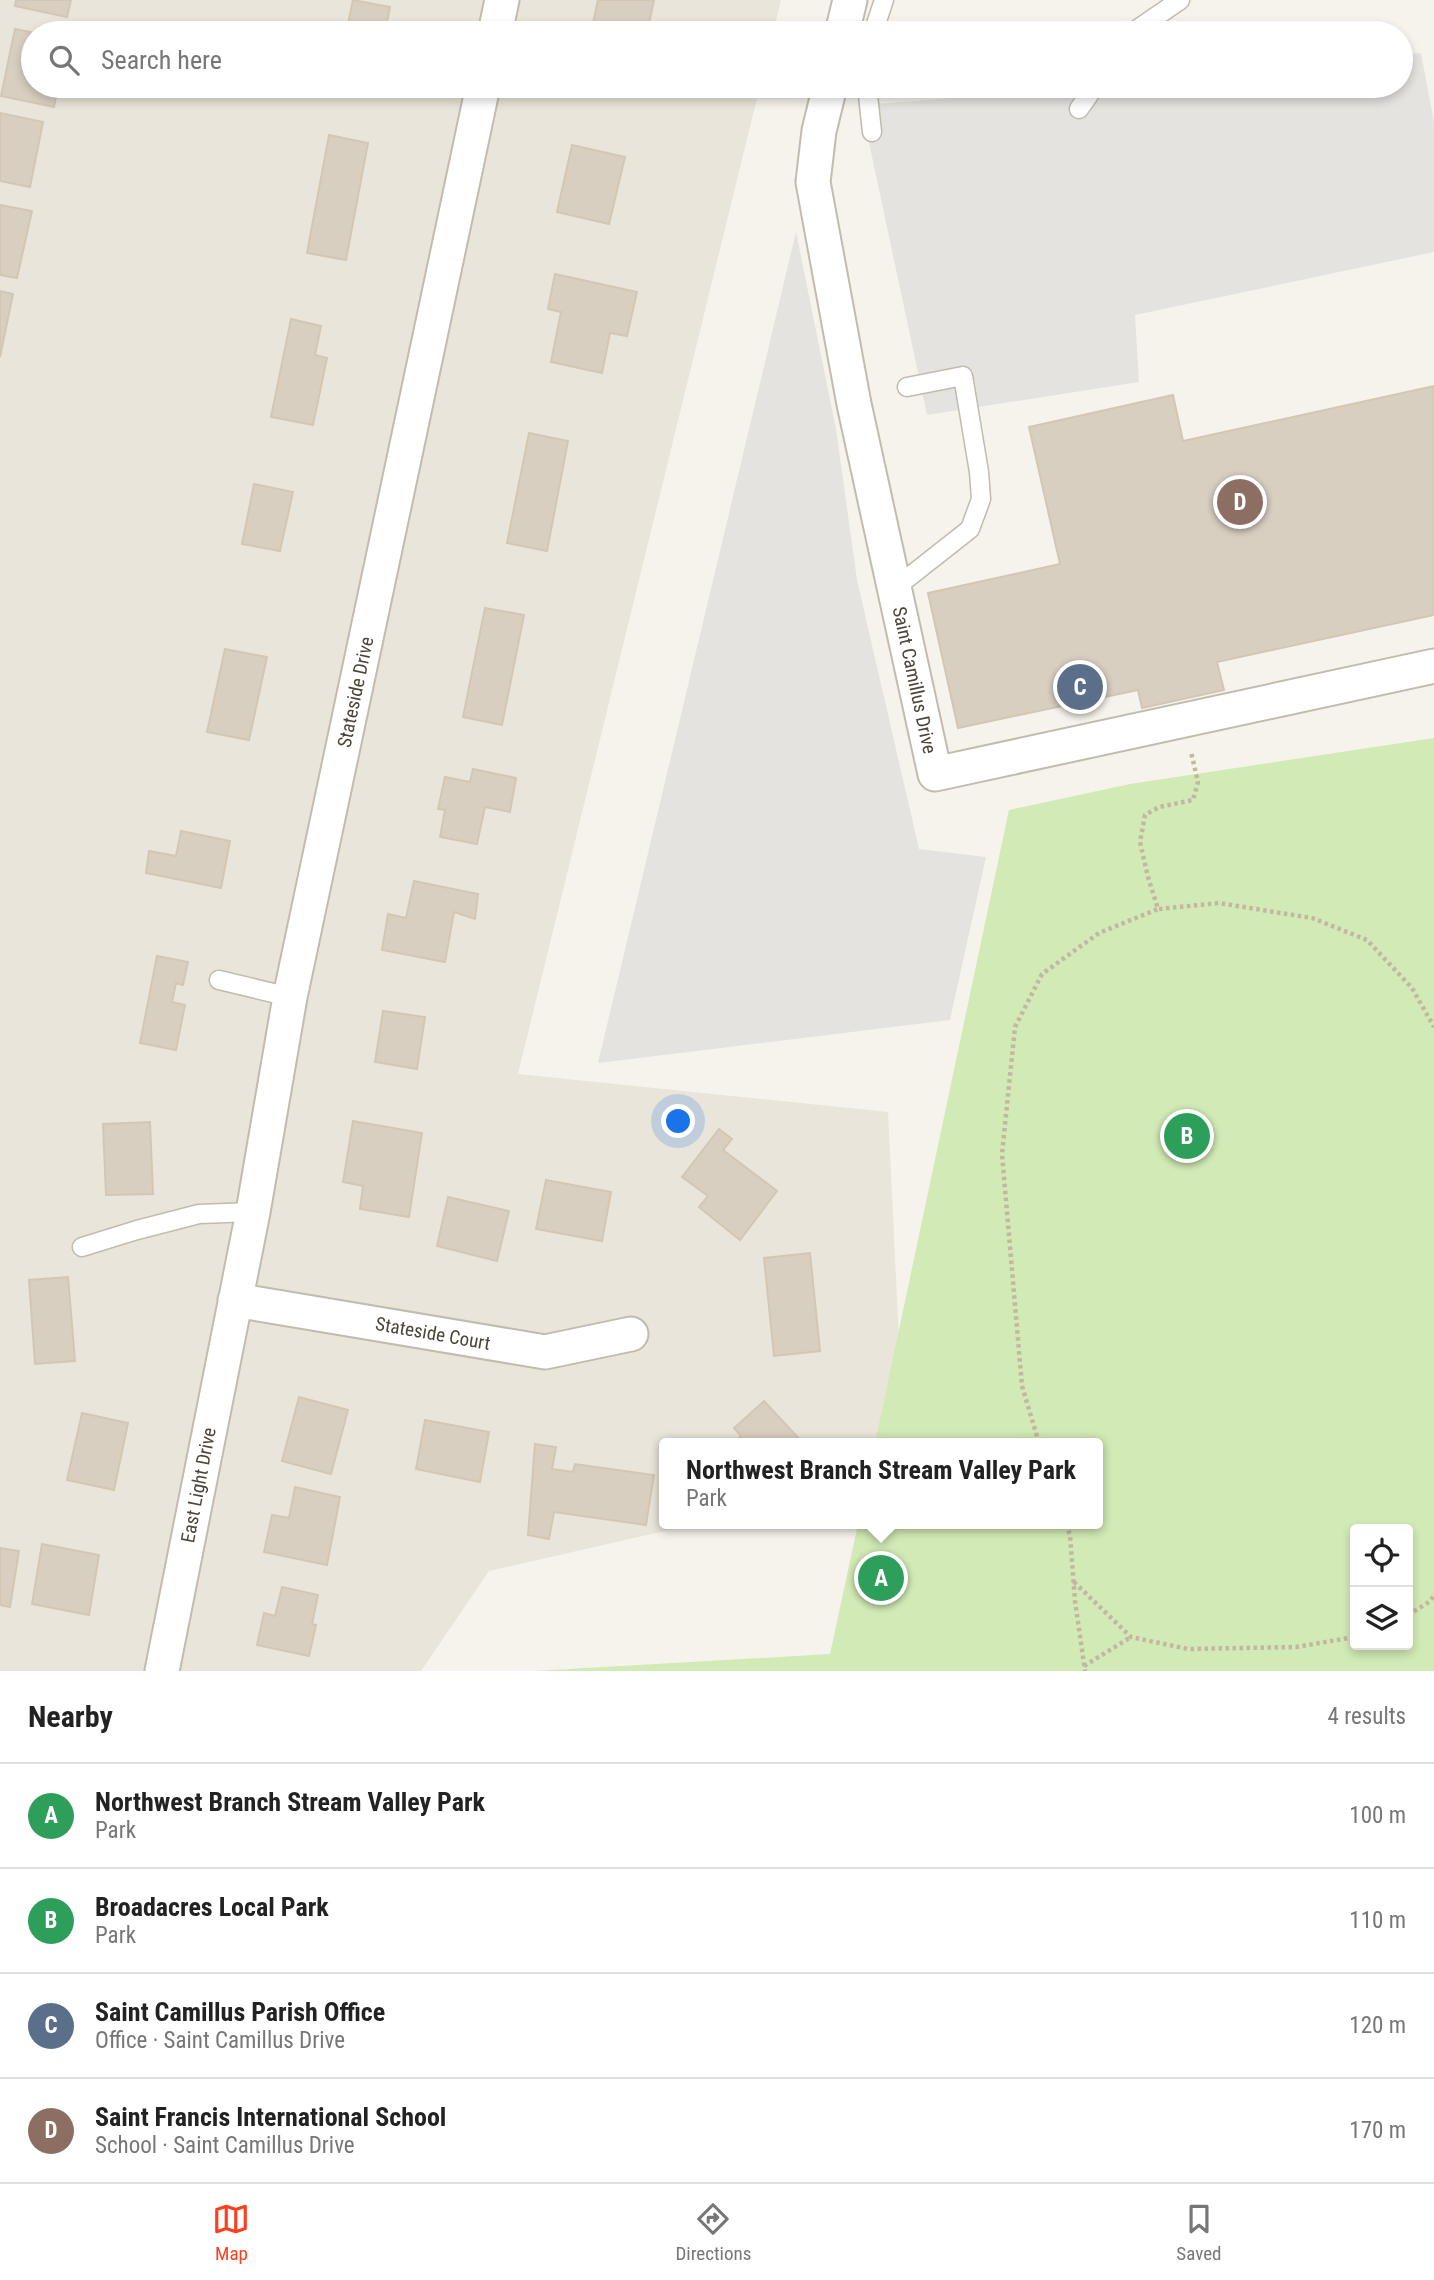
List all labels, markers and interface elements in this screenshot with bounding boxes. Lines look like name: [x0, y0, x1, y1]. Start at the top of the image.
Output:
search box: [21, 21, 1413, 98]
icon: search: [45, 41, 83, 79]
text: Search here: [101, 45, 222, 75]
pin: D: [1217, 476, 1263, 528]
street label: Saint Camillus Drive: [888, 604, 941, 756]
street label: Stateside Drive: [333, 634, 378, 750]
pin: C: [1057, 661, 1103, 713]
your location: [661, 1104, 695, 1138]
pin: B: [1164, 1110, 1210, 1162]
street label: Stateside Court: [374, 1312, 492, 1355]
street label: East Light Drive: [176, 1425, 221, 1545]
popup: [659, 1438, 1103, 1529]
text: Northwest Branch Stream Valley Park: [686, 1455, 1076, 1485]
text: Park: [686, 1485, 727, 1512]
map controls: [1350, 1524, 1413, 1650]
button: locate: [1350, 1524, 1413, 1587]
pin: A: [858, 1552, 904, 1604]
button: layers: [1350, 1587, 1413, 1650]
text: Nearby: [28, 1699, 113, 1734]
text: 4 results: [1328, 1703, 1406, 1730]
text: Northwest Branch Stream Valley Park: [95, 1787, 485, 1817]
text: A: [44, 1802, 58, 1829]
text: 100 m: [1349, 1802, 1406, 1829]
text: Park: [95, 1817, 136, 1844]
text: Broadacres Local Park: [95, 1892, 329, 1922]
text: B: [45, 1907, 57, 1934]
text: 110 m: [1349, 1907, 1406, 1934]
text: Park: [95, 1922, 136, 1949]
text: Saint Camillus Parish Office: [95, 1997, 385, 2027]
text: C: [44, 2012, 58, 2039]
text: 120 m: [1349, 2012, 1406, 2039]
text: Office · Saint Camillus Drive: [95, 2027, 345, 2054]
text: Saint Francis International School: [95, 2102, 446, 2132]
text: D: [45, 2117, 58, 2144]
text: 170 m: [1349, 2117, 1406, 2144]
text: School · Saint Camillus Drive: [95, 2132, 355, 2159]
tab: Map: [212, 2200, 250, 2265]
tab: Directions: [675, 2200, 751, 2265]
tab: Saved: [1176, 2200, 1222, 2265]

